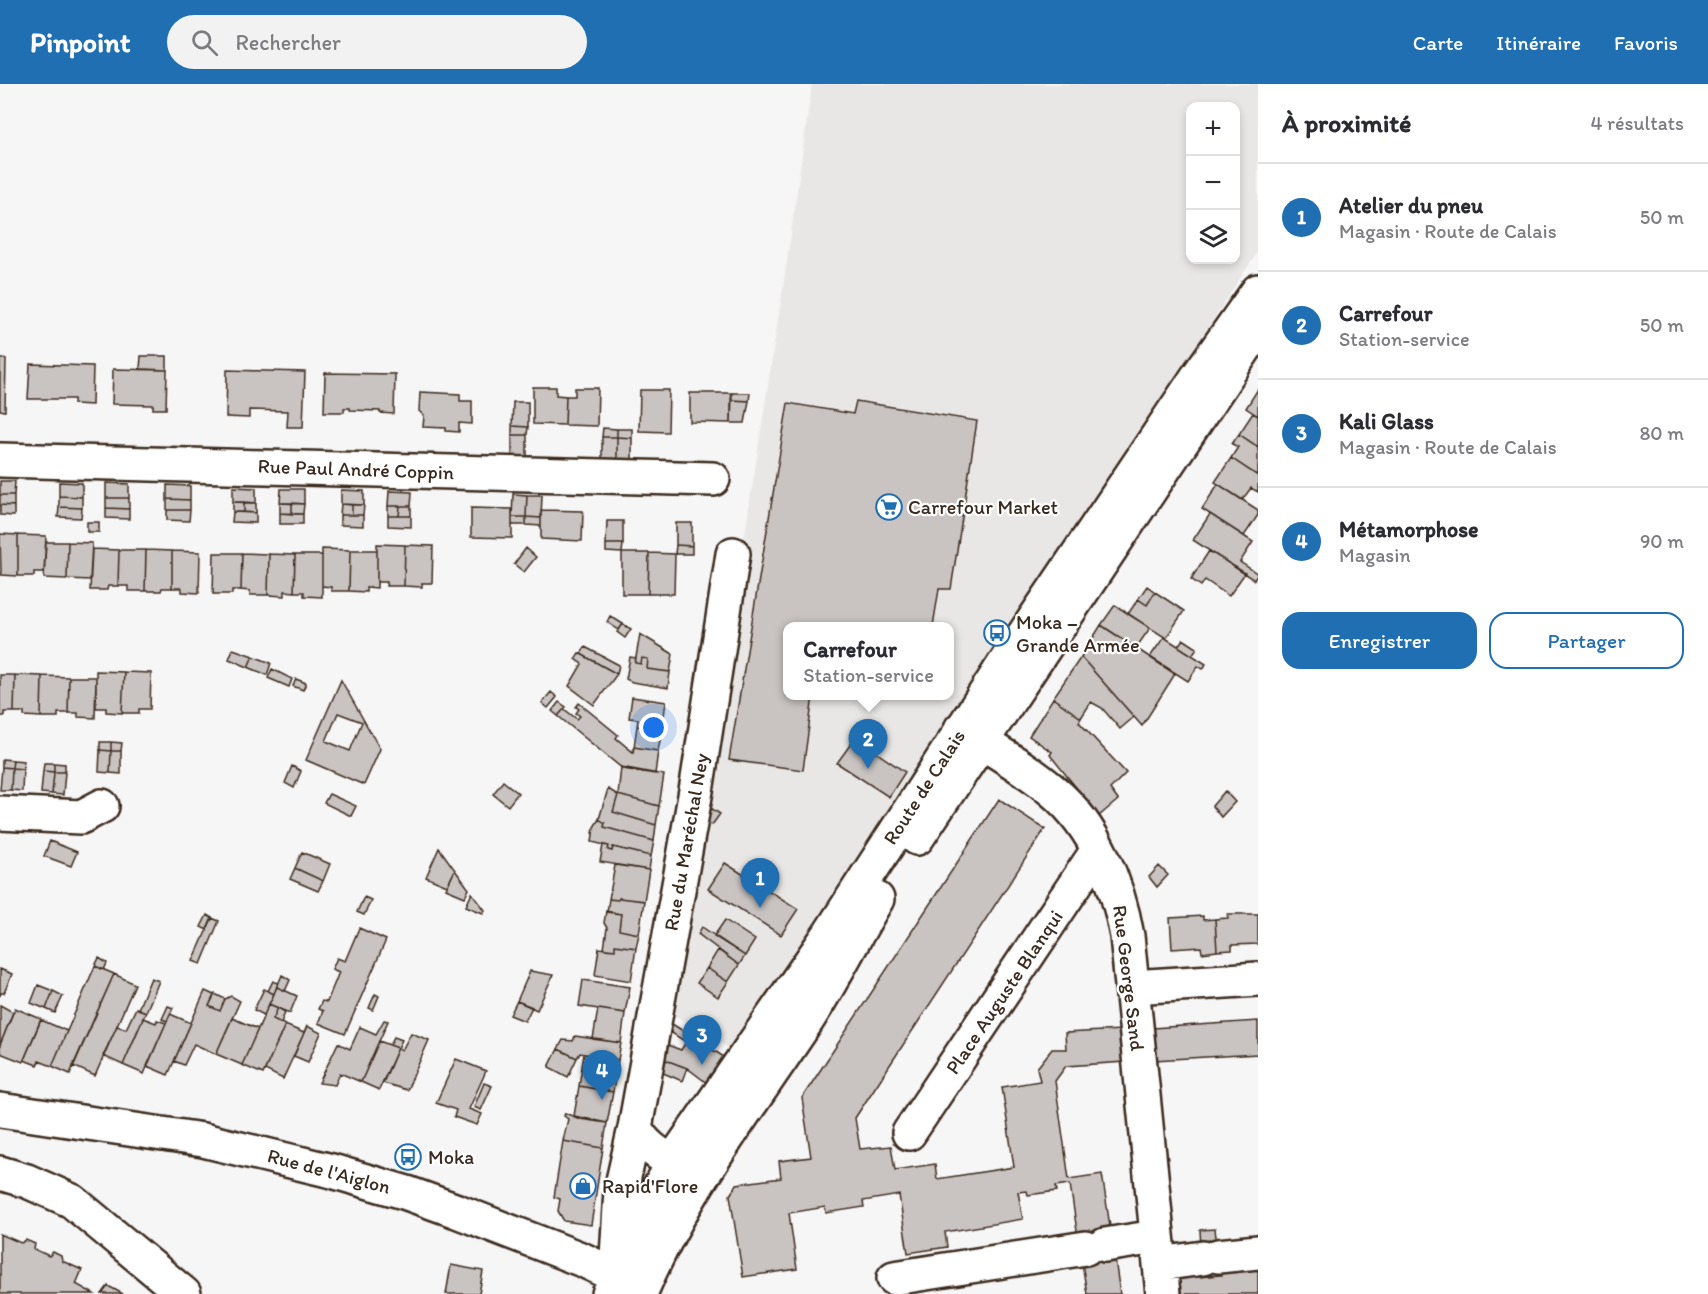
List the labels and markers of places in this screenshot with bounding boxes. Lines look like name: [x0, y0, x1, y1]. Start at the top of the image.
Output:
supermarket icon: Carrefour Market: [874, 492, 904, 522]
place label: Carrefour Market: [908, 495, 1058, 519]
place label: Moka – Grande Armée: [1016, 610, 1140, 657]
bus stop icon: Moka – Grande Armée: [982, 618, 1012, 648]
pin: 2: [848, 720, 888, 769]
pin: 1: [740, 858, 780, 908]
pin: 3: [682, 1016, 722, 1065]
pin: 4: [582, 1050, 622, 1100]
bus stop icon: Moka: [393, 1142, 423, 1172]
place label: Moka: [428, 1145, 474, 1169]
shop icon: Rapid'Flore: [568, 1171, 598, 1201]
place label: Rapid'Flore: [602, 1174, 698, 1198]

